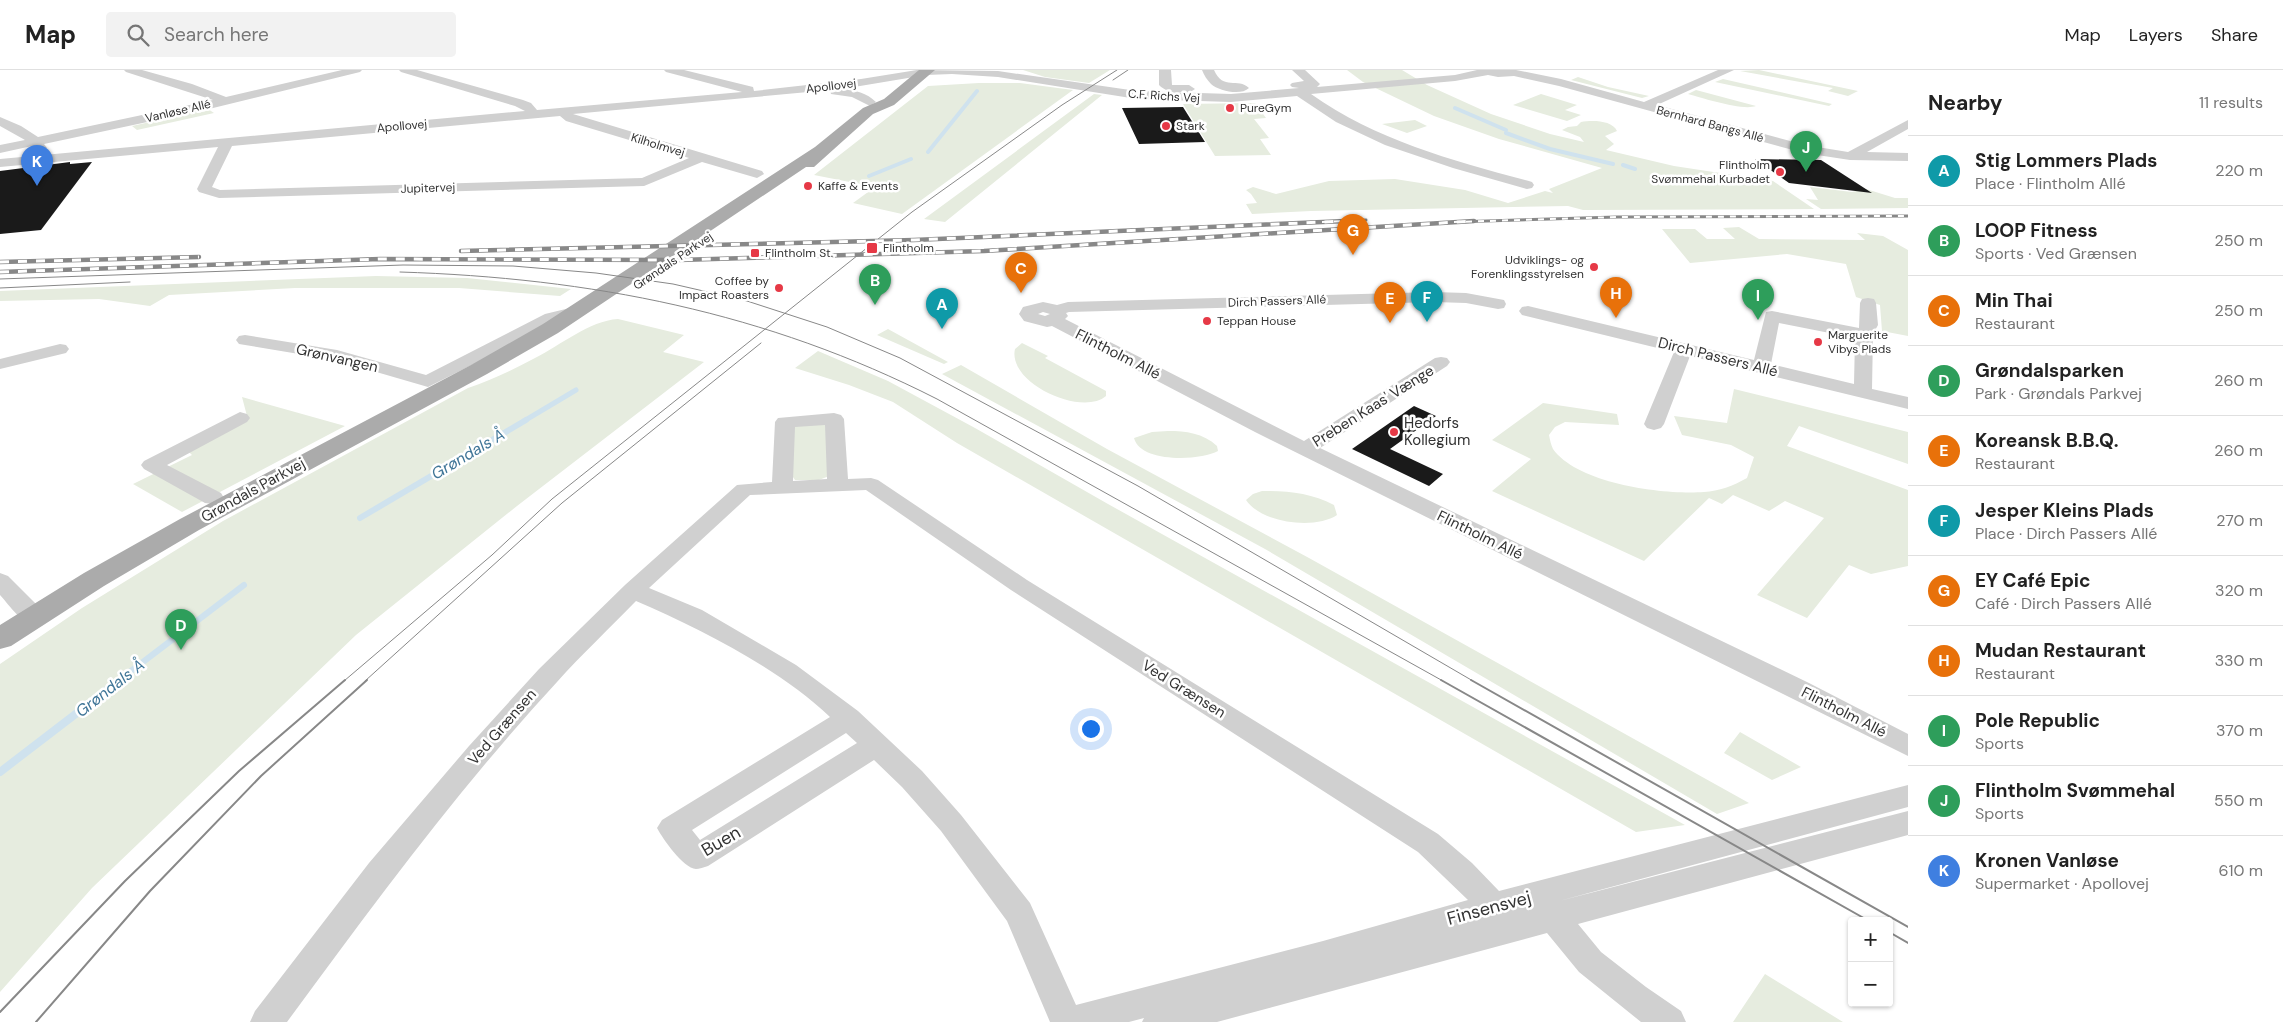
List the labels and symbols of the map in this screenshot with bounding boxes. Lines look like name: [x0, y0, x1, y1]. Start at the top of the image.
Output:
street label: Apollovej: [805, 75, 857, 97]
street label: C.F. Richs Vej: [1127, 86, 1201, 107]
street label: Vanløse Allé: [144, 96, 213, 126]
place label: PureGym: [1240, 100, 1291, 116]
marker: PureGym: [1224, 102, 1236, 114]
street label: Bernhard Bangs Allé: [1655, 102, 1766, 146]
street label: Apollovej: [376, 116, 428, 136]
place label: Stark: [1176, 118, 1205, 134]
marker: Stark: [1160, 120, 1172, 132]
street label: Kilholmvej: [629, 129, 687, 161]
pin: J: [1790, 131, 1822, 172]
pin: K: [21, 145, 53, 186]
place label: Flintholm Svømmehal Kurbadet: [1651, 157, 1770, 187]
marker: Flintholm Svømmehal Kurbadet: [1774, 166, 1786, 178]
place label: Kaffe & Events: [818, 178, 898, 194]
street label: Jupitervej: [400, 179, 456, 197]
marker: Kaffe & Events: [802, 180, 814, 192]
pin: G: [1337, 214, 1369, 255]
street label: Grøndals Parkvej: [630, 228, 716, 294]
place label: Flintholm: [883, 240, 934, 256]
marker: Flintholm: [865, 241, 879, 255]
place label: Flintholm St.: [765, 245, 833, 261]
marker: Flintholm St.: [749, 247, 761, 259]
pin: C: [1005, 252, 1037, 293]
place label: Udviklings- og Forenklingsstyrelsen: [1471, 252, 1584, 282]
marker: Udviklings- og Forenklingsstyrelsen: [1588, 261, 1600, 273]
pin: B: [859, 264, 891, 305]
place label: Coffee by Impact Roasters: [679, 273, 769, 303]
pin: H: [1600, 277, 1632, 318]
pin: I: [1742, 279, 1774, 320]
pin: F: [1411, 281, 1443, 322]
marker: Coffee by Impact Roasters: [773, 282, 785, 294]
pin: E: [1374, 282, 1406, 323]
pin: A: [926, 288, 958, 329]
street label: Dirch Passers Allé: [1228, 291, 1327, 311]
place label: Teppan House: [1217, 313, 1296, 329]
marker: Teppan House: [1201, 315, 1213, 327]
street label: Flintholm Allé: [1072, 324, 1164, 384]
place label: Marguerite Vibys Plads: [1828, 327, 1891, 357]
street label: Dirch Passers Allé: [1656, 332, 1780, 382]
marker: Marguerite Vibys Plads: [1812, 336, 1824, 348]
street label: Grønvangen: [294, 339, 380, 377]
street label: Preben Kaas' Vænge: [1308, 360, 1438, 452]
place label: Hedorfs Kollegium: [1404, 413, 1470, 450]
water label: Grøndals Å: [427, 424, 509, 484]
marker: Hedorfs Kollegium: [1388, 426, 1400, 438]
street label: Grøndals Parkvej: [197, 453, 309, 527]
street label: Flintholm Allé: [1434, 506, 1526, 564]
pin: D: [165, 609, 197, 650]
water label: Grøndals Å: [71, 654, 149, 722]
street label: Ved Grænsen: [1138, 655, 1230, 723]
street label: Flintholm Allé: [1798, 682, 1890, 742]
street label: Ved Grænsen: [463, 685, 541, 769]
your location: [1078, 716, 1104, 742]
street label: Buen: [697, 820, 745, 862]
street label: Finsensvej: [1444, 885, 1534, 931]

